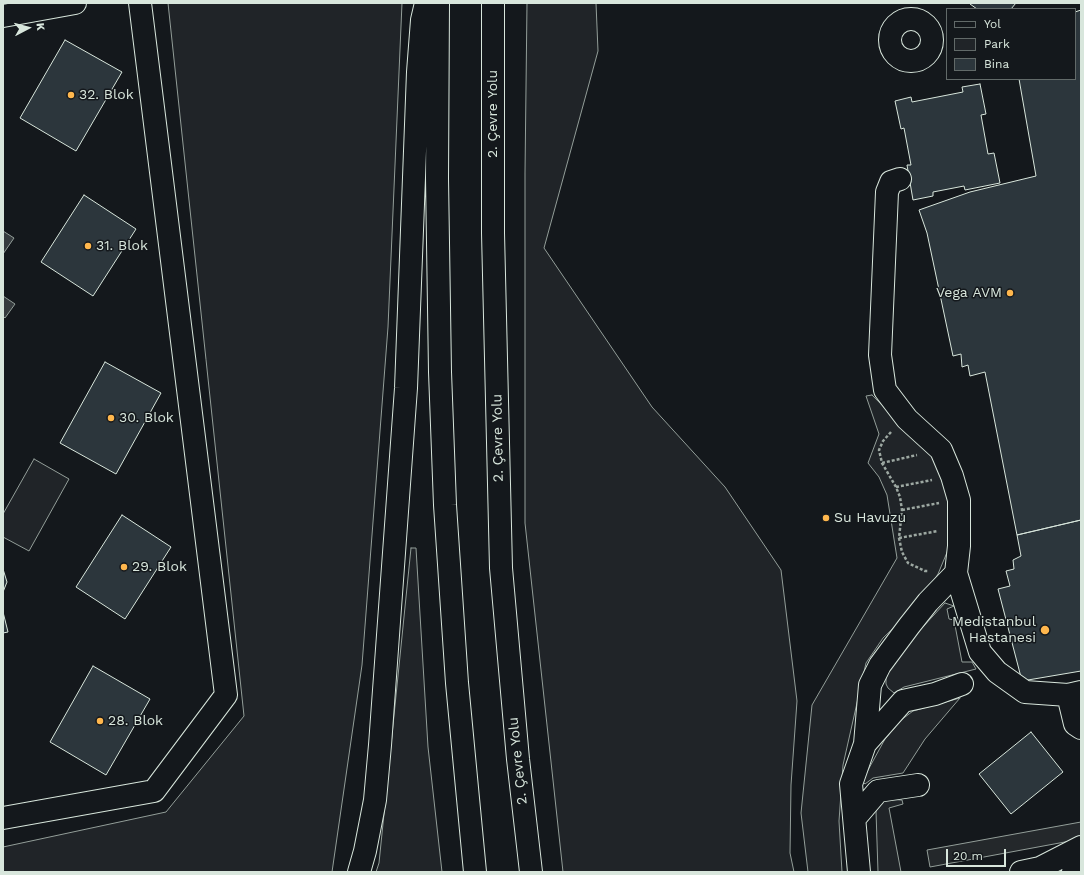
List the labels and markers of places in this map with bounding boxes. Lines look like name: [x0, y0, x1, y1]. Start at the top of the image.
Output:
place label: 32. Blok: [79, 87, 134, 103]
marker: 32. Blok: [66, 90, 76, 100]
place label: 31. Blok: [96, 238, 148, 254]
marker: 31. Blok: [83, 241, 93, 251]
place label: Vega AVM: [936, 285, 1002, 301]
marker: Vega AVM: [1005, 288, 1015, 298]
place label: 30. Blok: [119, 410, 174, 426]
marker: 30. Blok: [106, 413, 116, 423]
place label: Su Havuzu: [834, 510, 906, 526]
marker: Su Havuzu: [821, 513, 831, 523]
place label: 29. Blok: [132, 559, 187, 575]
marker: 29. Blok: [119, 562, 129, 572]
place label: Medistanbul Hastanesi: [952, 614, 1036, 646]
marker: Medistanbul Hastanesi: [1039, 624, 1051, 636]
place label: 28. Blok: [108, 713, 163, 729]
marker: 28. Blok: [95, 716, 105, 726]

